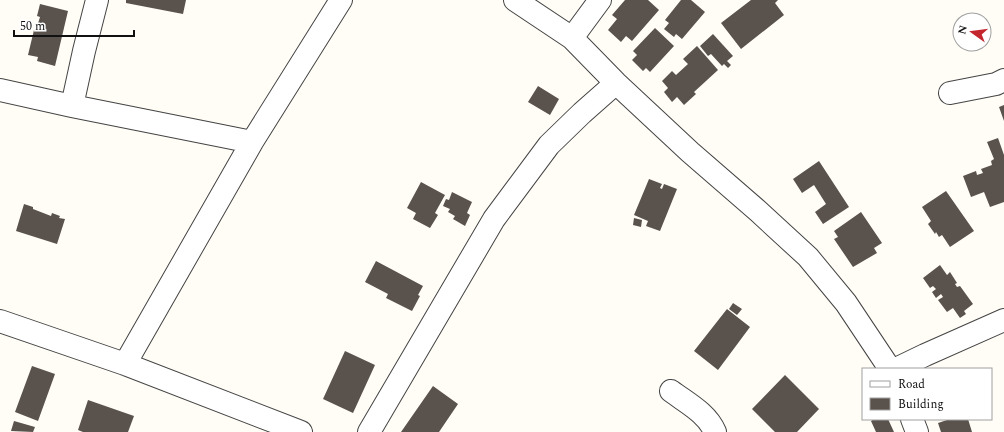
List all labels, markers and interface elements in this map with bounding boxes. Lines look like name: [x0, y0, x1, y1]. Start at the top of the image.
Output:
scale bar: [14, 12, 134, 38]
north arrow: [952, 12, 992, 52]
text: 50 m: [20, 17, 45, 36]
text: N: [953, 23, 972, 36]
legend: [862, 368, 992, 420]
text: Road: [898, 375, 925, 394]
text: Building: [898, 395, 944, 414]

